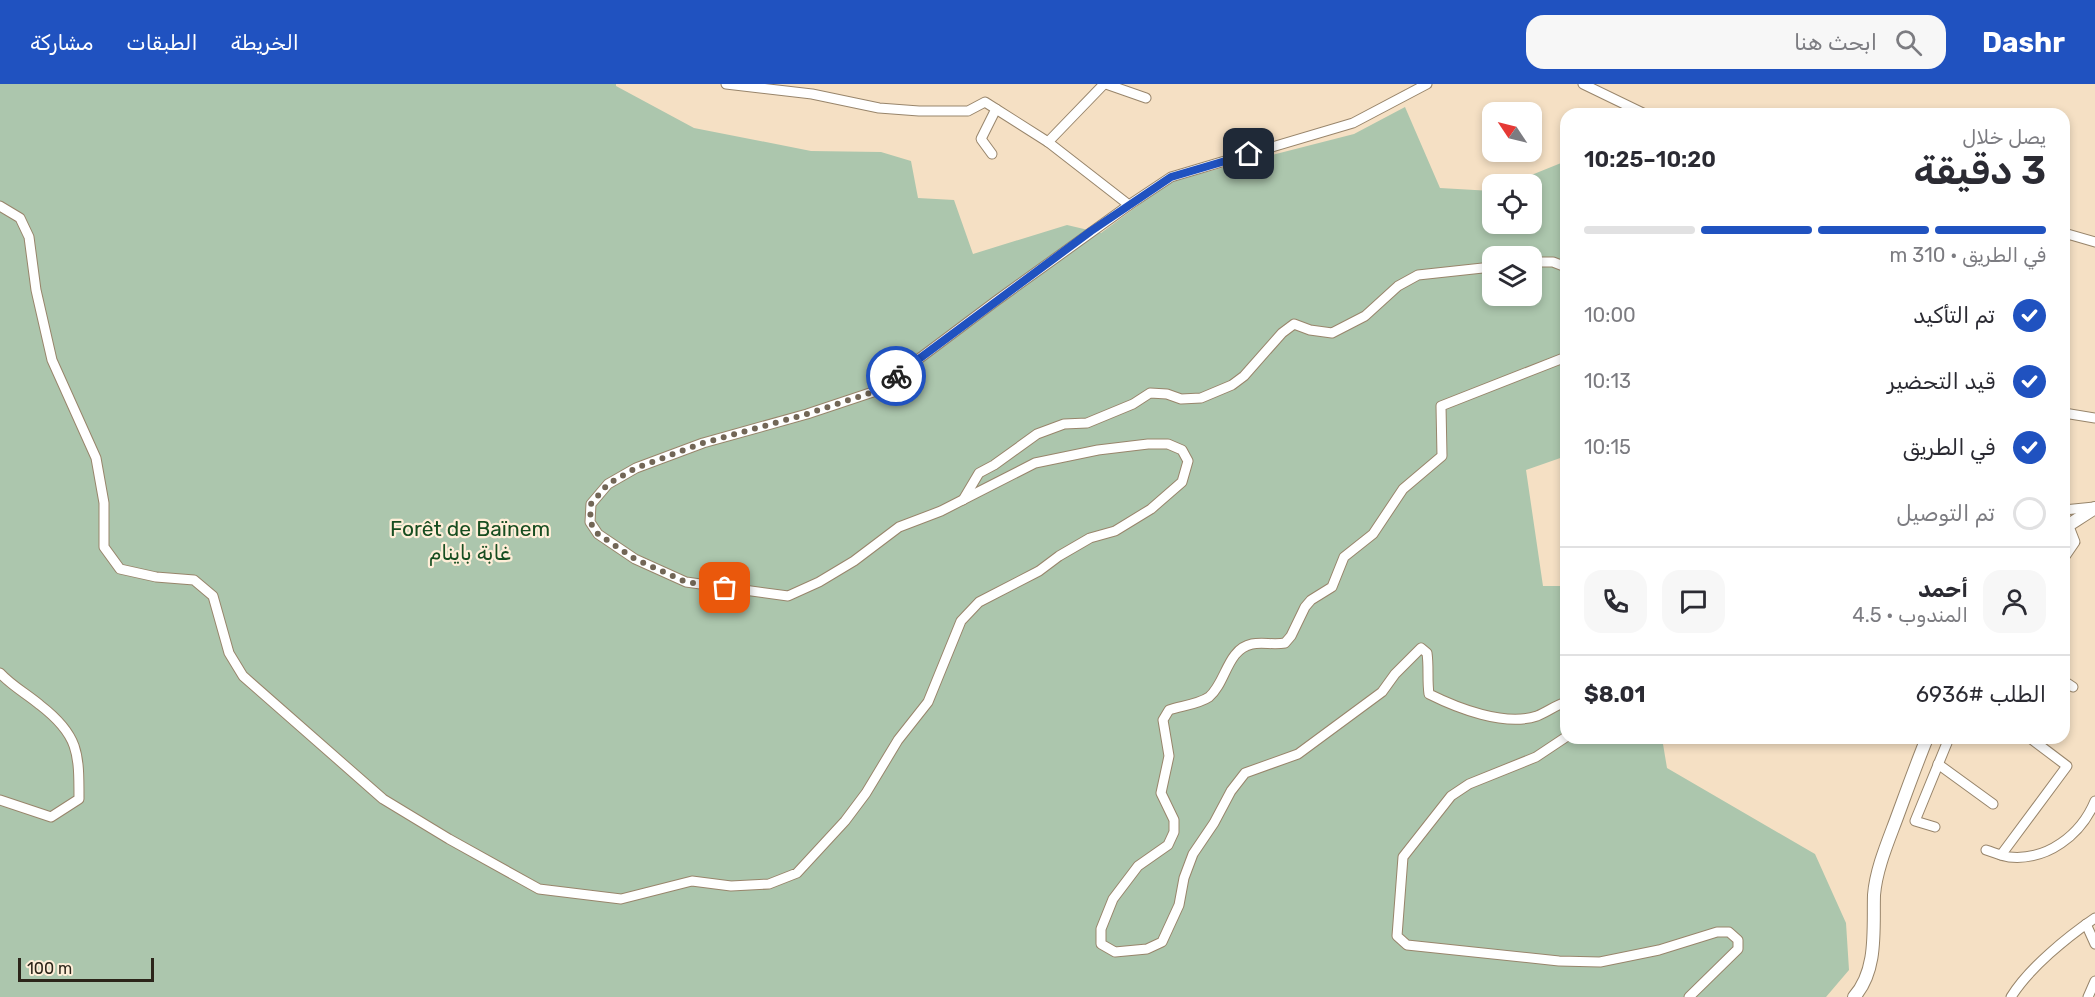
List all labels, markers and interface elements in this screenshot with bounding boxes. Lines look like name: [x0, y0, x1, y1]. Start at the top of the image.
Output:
search box: [1526, 15, 1946, 69]
icon: search: [1892, 26, 1925, 59]
text: Dashr: [1982, 26, 2065, 59]
text: ابحث هنا: [1794, 29, 1877, 56]
text: مشاركة: [30, 30, 93, 55]
text: الطبقات: [126, 30, 198, 55]
text: الخريطة: [231, 30, 299, 55]
north arrow: [1482, 102, 1542, 162]
map controls: [1482, 102, 1542, 306]
text: يصل خلال: [1962, 125, 2046, 149]
pin: [1223, 128, 1274, 179]
icon: home: [1232, 137, 1265, 170]
text: 10:20–10:25: [1584, 146, 1716, 173]
text: 3 دقيقة: [1914, 148, 2046, 194]
button: locate: [1482, 174, 1542, 234]
text: في الطريق · 310 m: [1890, 243, 2046, 267]
button: layers: [1482, 246, 1542, 306]
icon: check: [2013, 299, 2046, 332]
text: تم التأكيد: [1913, 302, 1995, 329]
text: 10:00: [1584, 303, 1636, 327]
courier: [866, 346, 926, 406]
icon: bike: [880, 360, 913, 393]
icon: check: [2013, 365, 2046, 398]
text: قيد التحضير: [1887, 368, 1995, 395]
text: 10:13: [1584, 369, 1631, 393]
icon: check: [2013, 431, 2046, 464]
text: في الطريق: [1903, 434, 1995, 461]
text: 10:15: [1584, 435, 1631, 459]
text: تم التوصيل: [1896, 500, 1995, 527]
park label: Forêt de Baïnem غابة باينام: [390, 516, 550, 566]
pin: [699, 562, 750, 613]
button: phone: [1584, 570, 1647, 633]
button: chat: [1662, 570, 1725, 633]
button: person: [1983, 570, 2046, 633]
icon: bag: [708, 571, 741, 604]
text: أحمد: [1918, 576, 1968, 603]
text: المندوب · 4.5: [1852, 603, 1968, 627]
text: $8.01: [1584, 681, 1645, 708]
text: الطلب #6936: [1916, 681, 2046, 708]
scale bar: [18, 955, 154, 982]
text: 100 m: [27, 959, 72, 978]

